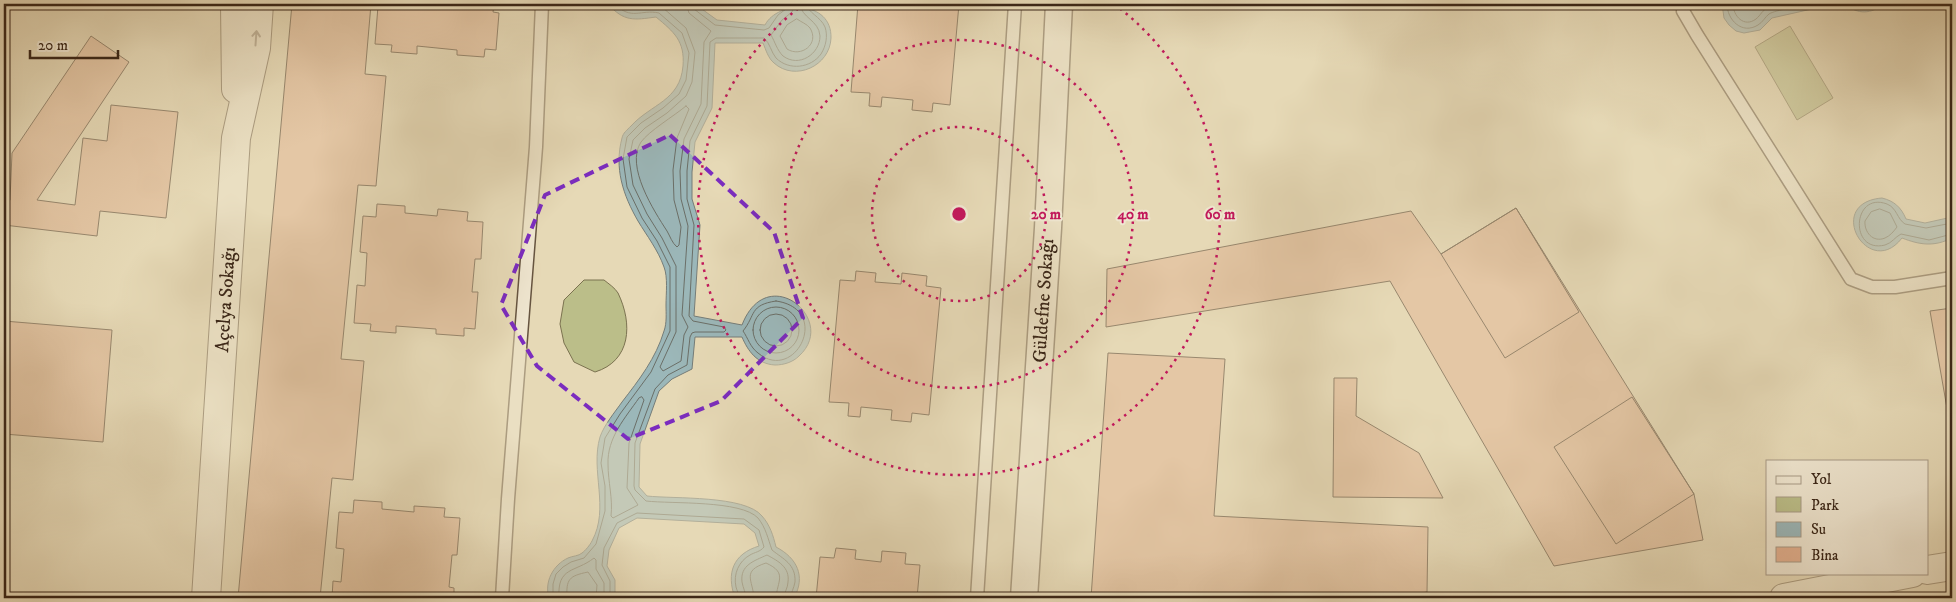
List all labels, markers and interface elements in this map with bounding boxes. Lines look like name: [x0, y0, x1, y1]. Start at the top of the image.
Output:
scale bar: [30, 28, 118, 60]
one-way arrow: [252, 31, 261, 47]
text: 20 m: [38, 36, 68, 55]
centre of rings: [950, 205, 968, 223]
text: 20 m: [1031, 205, 1062, 224]
text: 40 m: [1116, 205, 1149, 224]
text: 60 m: [1205, 205, 1236, 224]
street label: Güldefne Sokağı: [1028, 238, 1059, 363]
street label: Açelya Sokağı: [211, 246, 240, 353]
legend: [1766, 460, 1928, 574]
text: Yol: [1811, 470, 1832, 489]
text: Park: [1811, 496, 1840, 515]
text: Su: [1811, 520, 1826, 539]
text: Bina: [1811, 546, 1839, 565]

